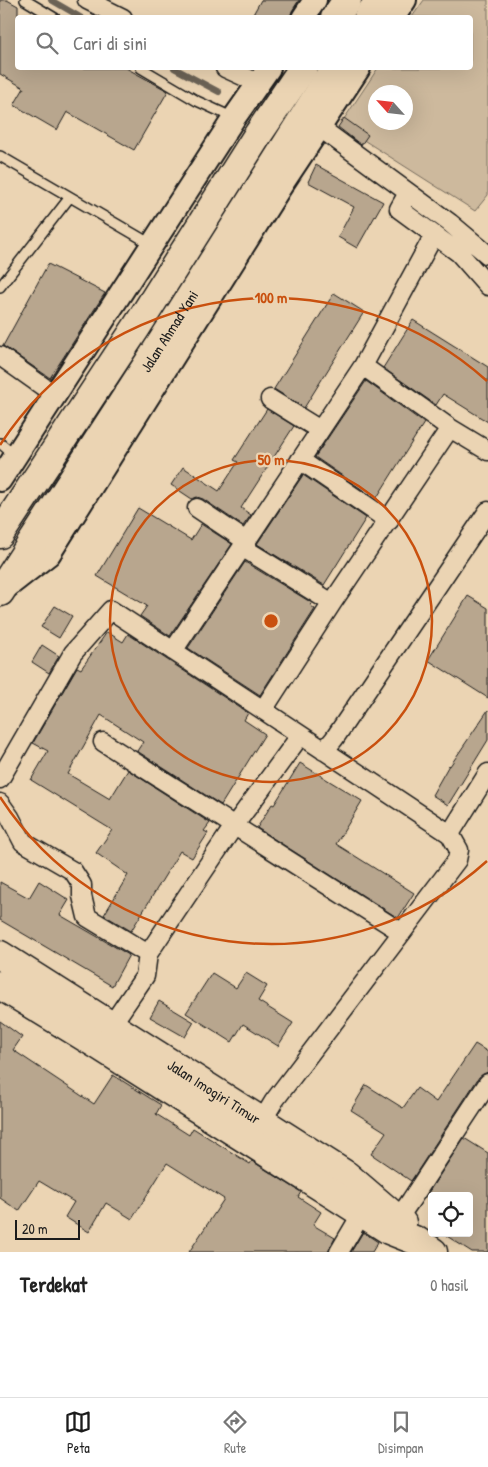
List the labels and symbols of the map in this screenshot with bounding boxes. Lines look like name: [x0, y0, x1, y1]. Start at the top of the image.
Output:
north arrow: [368, 85, 413, 130]
street label: Jalan Ahmad Yani: [135, 286, 203, 376]
text: 100 m: [255, 287, 287, 308]
text: 50 m: [258, 449, 284, 470]
centre of rings: [262, 612, 280, 630]
street label: Jalan Imogiri Timur: [164, 1054, 265, 1129]
scale bar: [15, 1217, 80, 1240]

